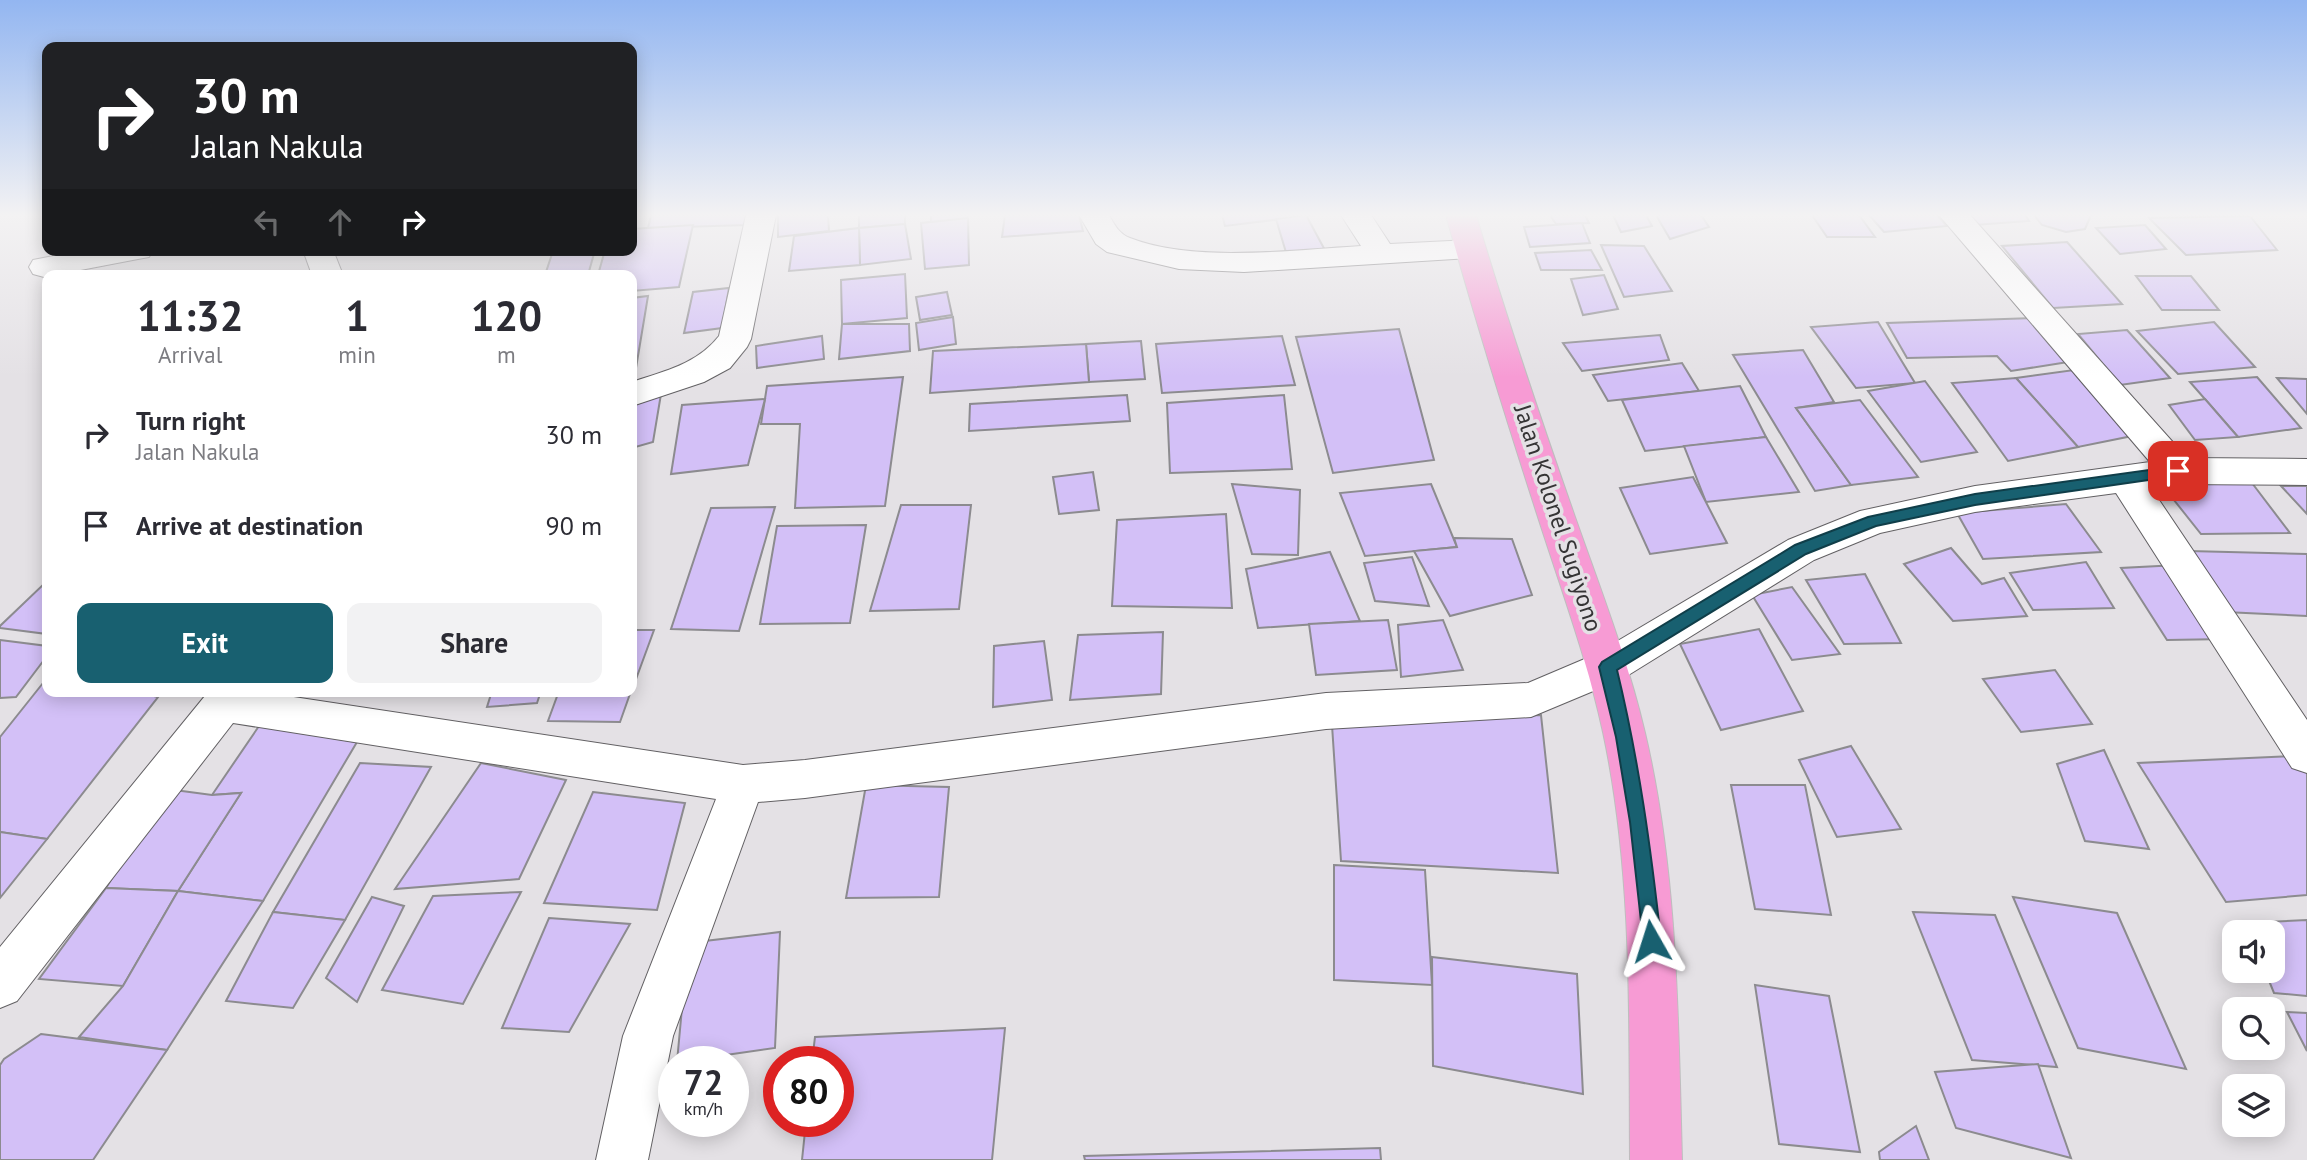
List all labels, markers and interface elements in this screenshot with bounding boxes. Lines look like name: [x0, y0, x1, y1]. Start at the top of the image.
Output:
text: 30 m: [192, 63, 299, 127]
icon: right: [77, 70, 168, 161]
text: Jalan Nakula: [192, 125, 364, 167]
icon: left: [248, 203, 286, 241]
icon: ahead: [321, 203, 359, 241]
icon: right: [394, 203, 432, 241]
text: 11:32: [137, 288, 243, 343]
text: 1: [345, 288, 369, 343]
text: 120: [471, 288, 542, 343]
text: Arrival: [158, 340, 222, 369]
text: min: [338, 340, 376, 369]
text: m: [497, 340, 516, 369]
street label: Jalan Kolonel Sugiyono: [1507, 399, 1610, 635]
text: Turn right: [136, 404, 245, 437]
icon: right: [77, 416, 115, 454]
text: 30 m: [546, 418, 602, 451]
text: Jalan Nakula: [136, 437, 259, 466]
pin: [2148, 441, 2208, 501]
icon: arrive: [2159, 452, 2197, 490]
icon: arrive: [77, 507, 115, 545]
text: Arrive at destination: [136, 509, 363, 542]
text: 90 m: [546, 509, 602, 542]
button: Exit: [77, 603, 333, 683]
button: Share: [347, 603, 602, 683]
position arrow: [1614, 904, 1688, 978]
map controls: [2222, 920, 2285, 1137]
button: sound: [2222, 920, 2285, 983]
button: search: [2222, 997, 2285, 1060]
speed limit sign: 80: [763, 1046, 854, 1137]
text: 72: [684, 1059, 723, 1105]
button: layers: [2222, 1074, 2285, 1137]
text: km/h: [684, 1097, 723, 1120]

